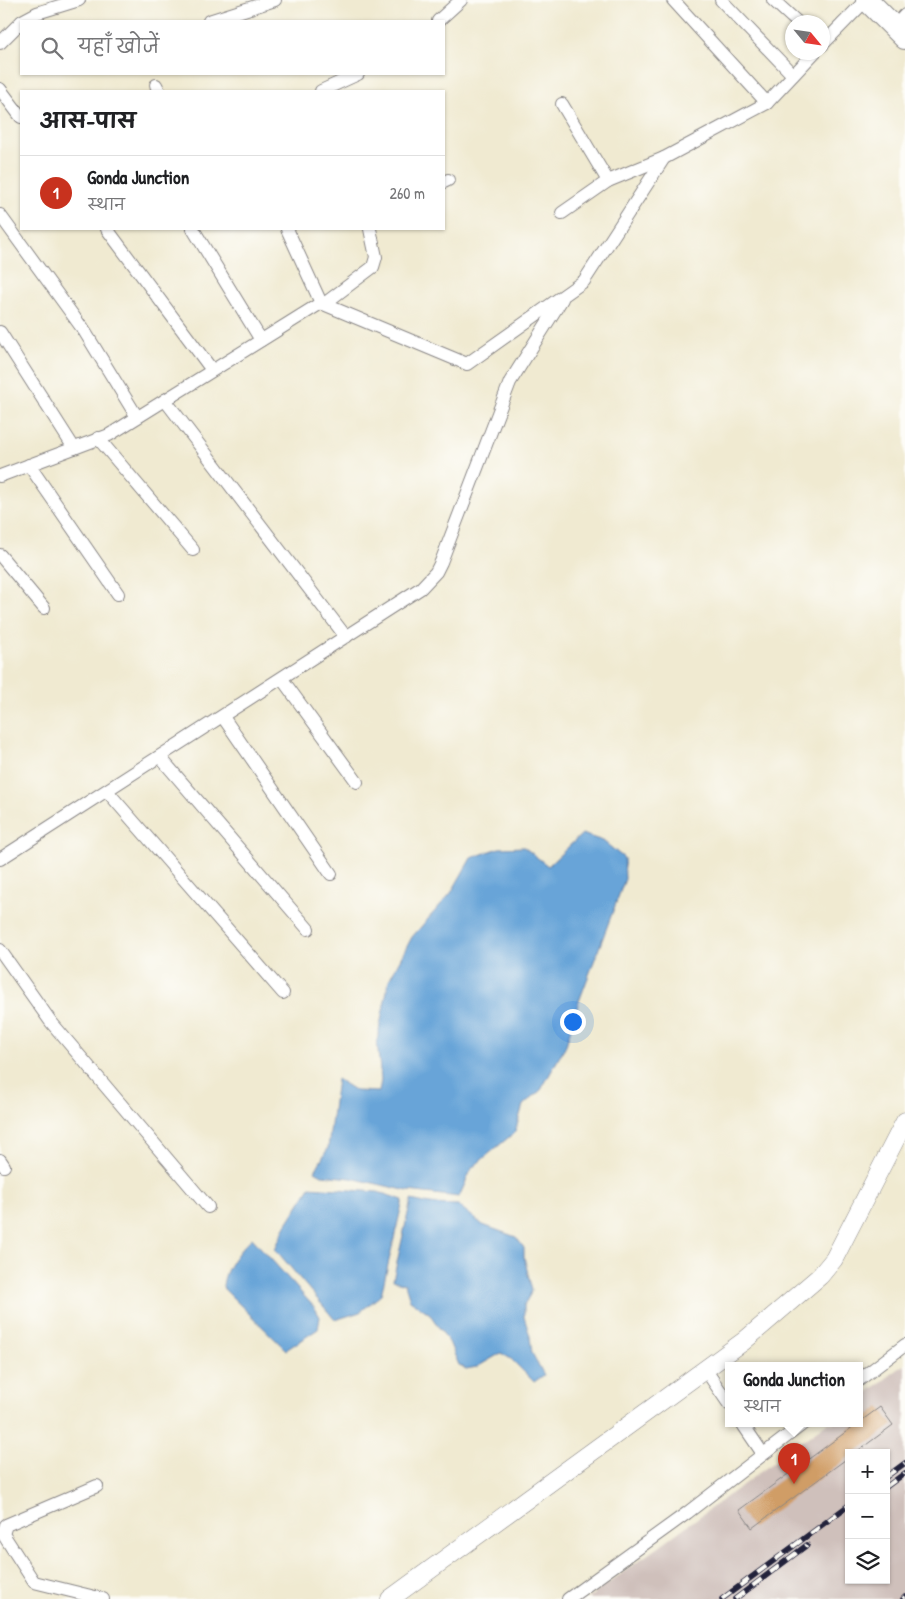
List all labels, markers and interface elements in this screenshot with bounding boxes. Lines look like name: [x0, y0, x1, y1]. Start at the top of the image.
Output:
north arrow: [785, 15, 830, 60]
search box: [20, 20, 445, 75]
text: यहाँ खोजें: [78, 33, 159, 59]
icon: search: [38, 34, 66, 62]
text: आस-पास: [40, 106, 136, 135]
text: Gonda Junction: [87, 164, 189, 190]
text: 1: [53, 182, 59, 204]
text: 260 m: [389, 182, 425, 204]
text: स्थान: [87, 193, 125, 215]
your location: [560, 1009, 586, 1035]
popup: [725, 1362, 863, 1427]
text: Gonda Junction: [743, 1366, 845, 1392]
text: स्थान: [743, 1395, 781, 1417]
pin: 1: [778, 1443, 810, 1484]
map controls: [845, 1449, 890, 1584]
button: +: [845, 1449, 890, 1494]
button: −: [845, 1494, 890, 1539]
button: layers: [845, 1539, 890, 1584]

